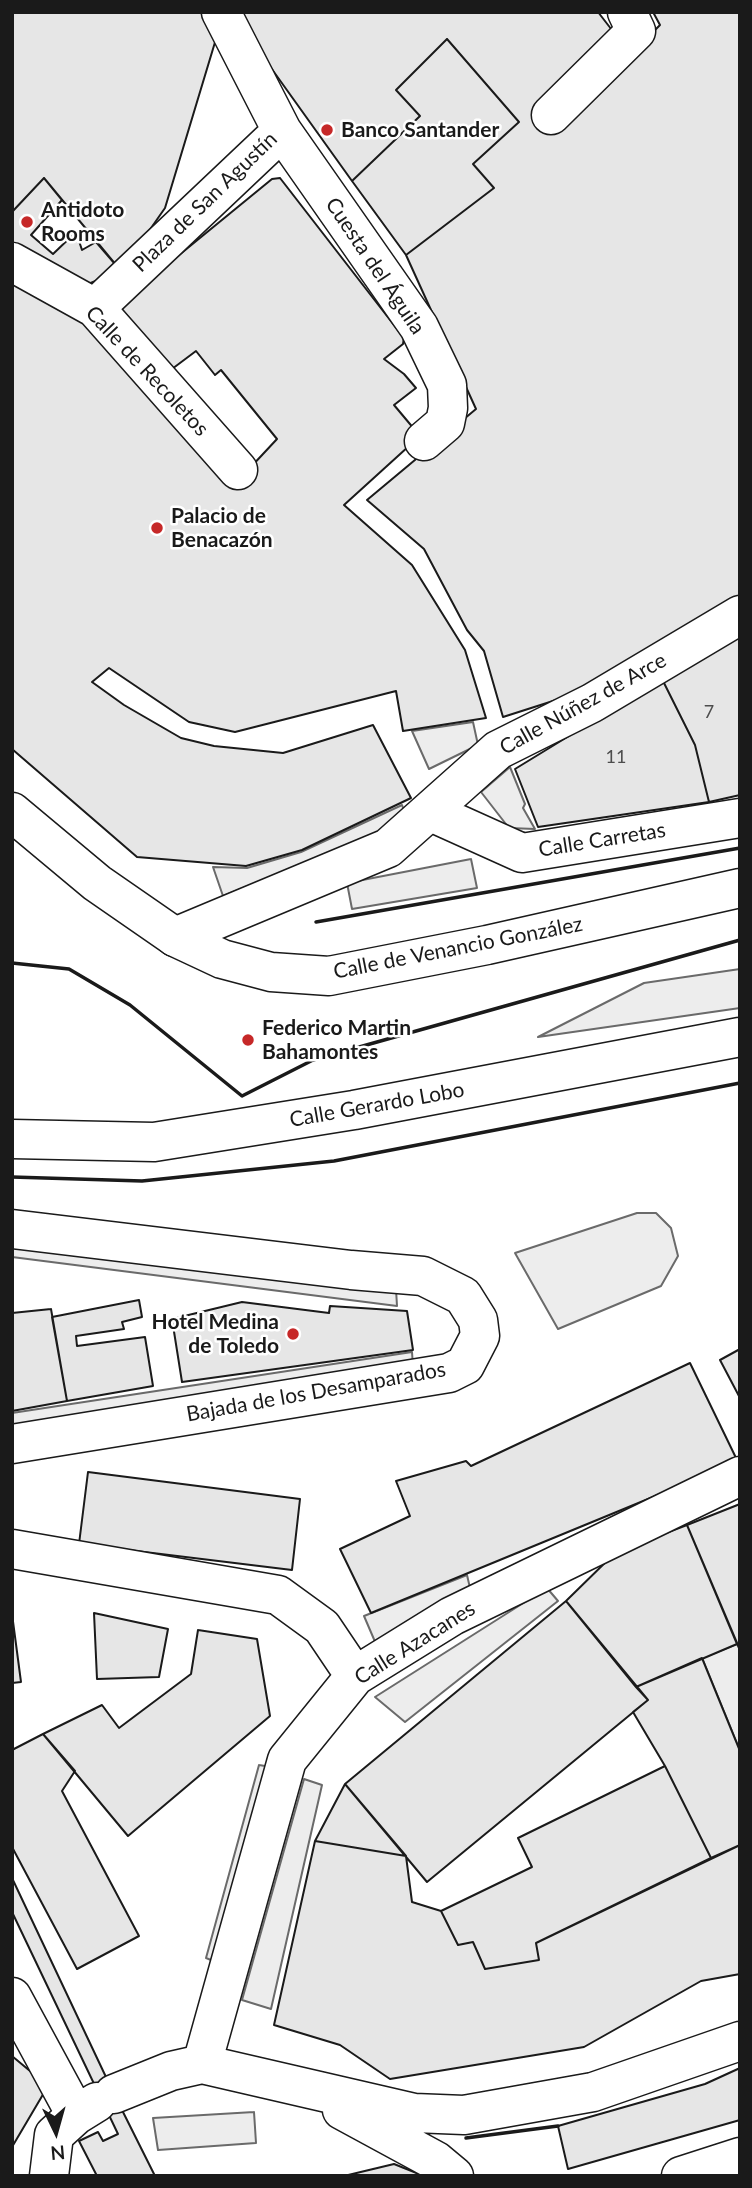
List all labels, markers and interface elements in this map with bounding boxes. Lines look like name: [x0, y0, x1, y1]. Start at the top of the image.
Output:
place label: Banco Santander: [341, 117, 499, 143]
marker: Banco Santander: [319, 122, 335, 138]
street label: Plaza de San Agustín: [128, 127, 282, 277]
street label: Cuesta del Águila: [320, 193, 430, 339]
place label: Antidoto Rooms: [41, 197, 124, 247]
marker: Antidoto Rooms: [19, 214, 35, 230]
street label: Calle de Recoletos: [80, 301, 214, 441]
place label: Palacio de Benacazón: [171, 503, 273, 553]
marker: Palacio de Benacazón: [149, 520, 165, 536]
street label: Calle Núñez de Arce: [495, 648, 671, 760]
house number: 7: [704, 701, 714, 723]
house number: 11: [606, 746, 626, 768]
street label: Calle Carretas: [537, 818, 667, 862]
street label: Calle de Venancio González: [331, 911, 585, 985]
place label: Federico Martin Bahamontes: [262, 1015, 411, 1065]
marker: Federico Martin Bahamontes: [240, 1032, 256, 1048]
street label: Calle Gerardo Lobo: [288, 1077, 466, 1133]
place label: Hotel Medina de Toledo: [152, 1309, 279, 1359]
marker: Hotel Medina de Toledo: [285, 1326, 301, 1342]
street label: Bajada de los Desamparados: [184, 1357, 448, 1427]
street label: Calle Azacanes: [350, 1596, 480, 1690]
north arrow: [21, 2097, 91, 2167]
text: N: [50, 2141, 66, 2166]

